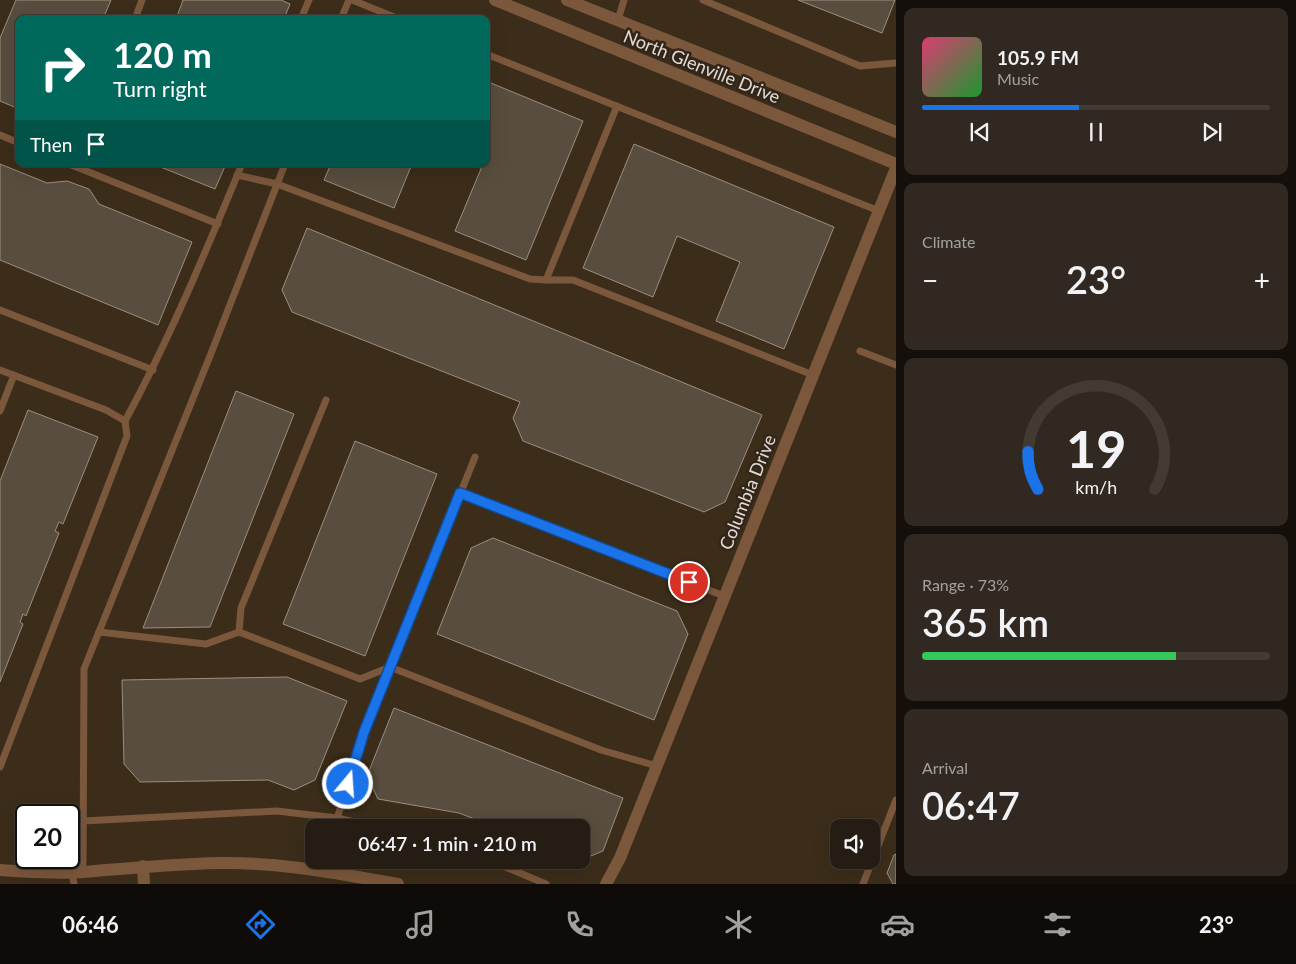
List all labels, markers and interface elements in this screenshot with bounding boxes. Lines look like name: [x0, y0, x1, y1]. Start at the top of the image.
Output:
street label: North Glenville Drive: [620, 24, 784, 108]
text: 120 m: [113, 33, 212, 75]
icon: right: [30, 35, 95, 100]
text: 105.9 FM: [997, 46, 1079, 69]
text: Music: [997, 69, 1039, 88]
text: Turn right: [113, 75, 207, 102]
icon: previous: [966, 118, 994, 146]
icon: pause: [1082, 118, 1110, 146]
icon: next: [1198, 118, 1226, 146]
icon: arrive: [82, 130, 110, 158]
text: Then: [30, 133, 72, 156]
text: Climate: [922, 232, 975, 251]
text: 23°: [1066, 256, 1126, 302]
text: −: [922, 263, 938, 297]
text: +: [1254, 263, 1270, 297]
text: 19: [1066, 417, 1126, 479]
street label: Columbia Drive: [714, 431, 780, 553]
text: km/h: [1075, 476, 1117, 498]
pin: [668, 561, 710, 603]
icon: arrive: [675, 568, 703, 596]
text: Range · 73%: [922, 575, 1009, 594]
text: 365 km: [922, 599, 1049, 645]
position arrow: [321, 757, 373, 809]
text: Arrival: [922, 758, 968, 777]
text: 06:47: [922, 782, 1020, 828]
speed limit sign: 20: [15, 804, 80, 869]
map controls: [830, 819, 880, 869]
button: sound: [830, 819, 880, 869]
text: 06:47 · 1 min · 210 m: [358, 832, 537, 855]
icon: directions: [243, 907, 278, 942]
icon: music: [403, 907, 438, 942]
icon: phone: [562, 907, 597, 942]
icon: climate: [721, 907, 756, 942]
icon: car: [880, 907, 915, 942]
icon: filters: [1040, 907, 1075, 942]
text: 06:46: [62, 911, 119, 938]
text: 23°: [1199, 911, 1234, 938]

